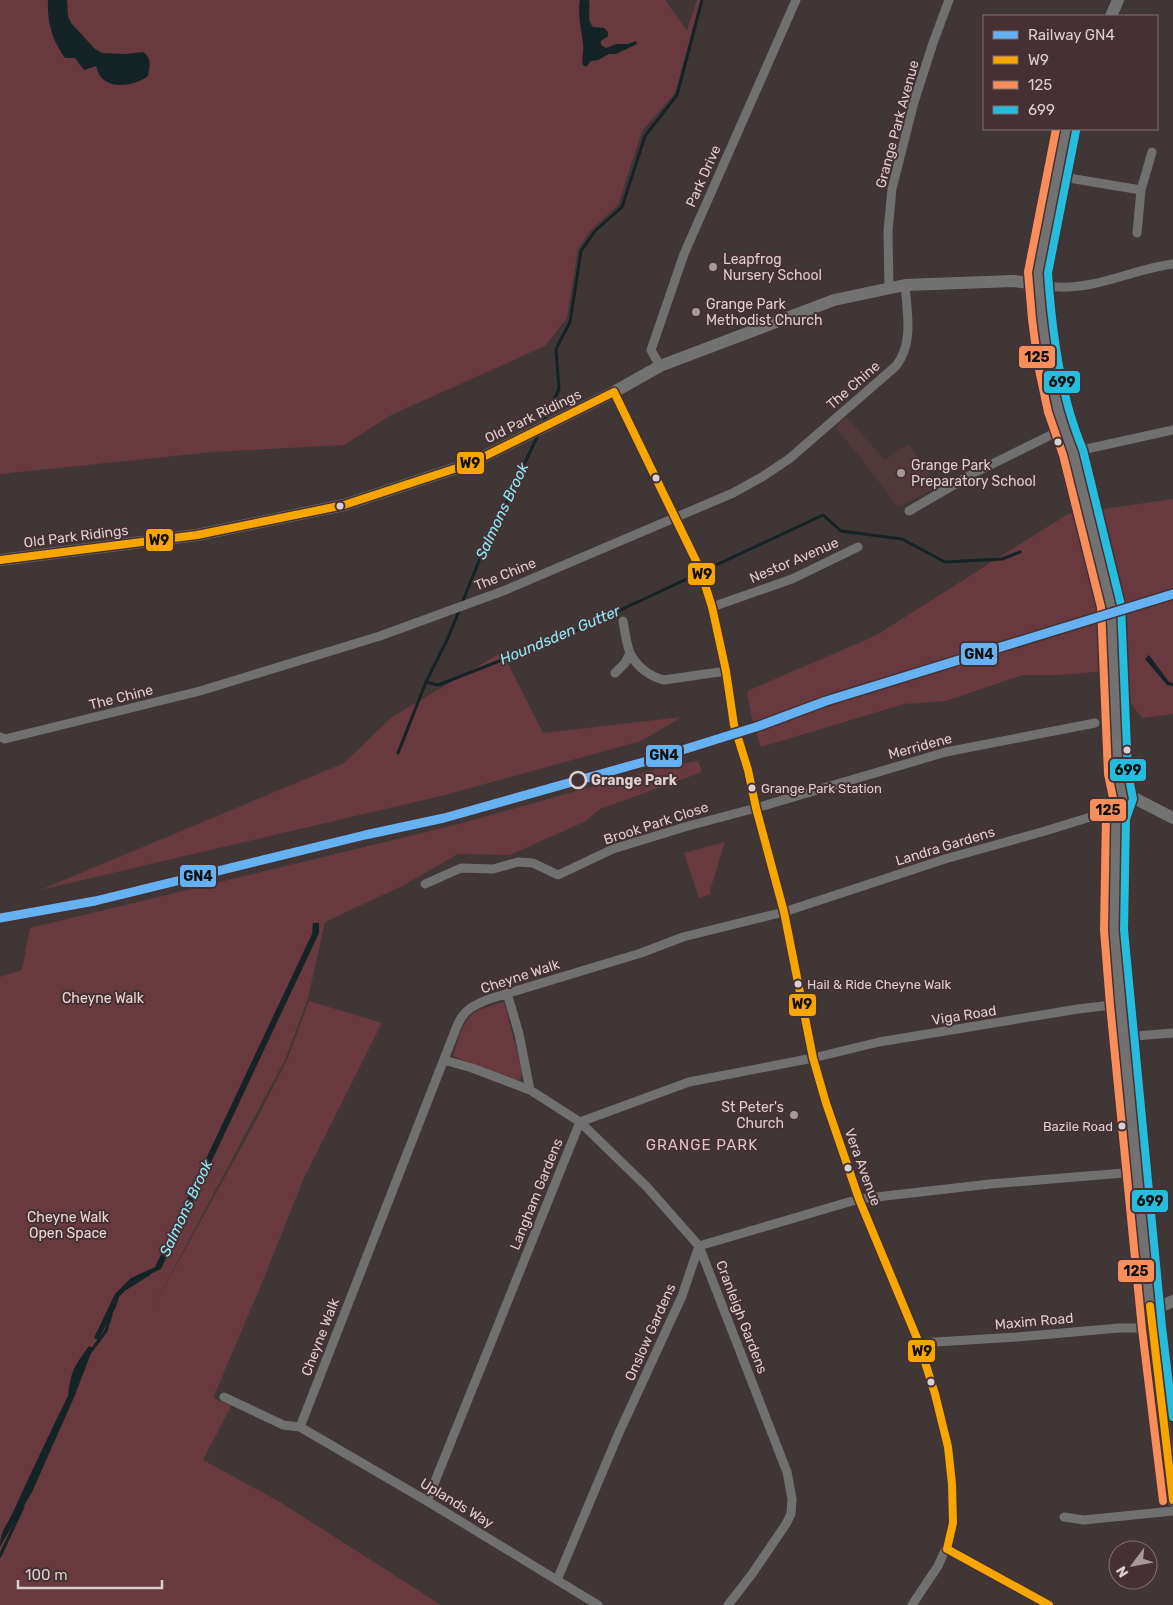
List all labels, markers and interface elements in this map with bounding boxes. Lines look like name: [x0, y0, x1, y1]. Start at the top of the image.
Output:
legend: [983, 15, 1158, 130]
text: Railway GN4: [1028, 26, 1115, 44]
text: W9: [1028, 51, 1049, 69]
street label: Grange Park Avenue: [872, 58, 923, 190]
text: 125: [1028, 76, 1052, 94]
text: 699: [1028, 101, 1055, 119]
street label: Park Drive: [682, 142, 725, 210]
place label: Leapfrog Nursery School: [723, 251, 822, 284]
marker: Leapfrog Nursery School: [707, 261, 719, 273]
place label: Grange Park Methodist Church: [706, 296, 822, 329]
marker: Grange Park Methodist Church: [690, 306, 702, 318]
line badge: 125: [1018, 345, 1056, 369]
text: 125: [1024, 349, 1050, 366]
street label: The Chine: [823, 357, 884, 413]
line badge: 699: [1043, 370, 1081, 394]
text: 699: [1048, 374, 1076, 391]
street label: Old Park Ridings: [482, 386, 584, 447]
unlabelled marker: [1053, 437, 1063, 447]
line badge: W9: [456, 451, 485, 475]
text: W9: [460, 455, 480, 472]
place label: Grange Park Preparatory School: [911, 457, 1036, 490]
water label: Salmons Brook: [472, 459, 532, 562]
marker: Grange Park Preparatory School: [895, 467, 907, 479]
unlabelled marker: [651, 473, 661, 483]
unlabelled marker: [335, 501, 345, 511]
street label: Old Park Ridings: [23, 522, 129, 551]
line badge: W9: [145, 528, 174, 552]
text: W9: [149, 532, 169, 549]
street label: Nestor Avenue: [747, 534, 842, 587]
street label: The Chine: [472, 554, 539, 595]
line badge: W9: [687, 562, 716, 586]
text: W9: [692, 566, 712, 583]
water label: Houndsden Gutter: [497, 601, 624, 668]
line badge: GN4: [960, 642, 998, 666]
text: GN4: [964, 646, 994, 663]
street label: The Chine: [87, 681, 155, 714]
street label: Merridene: [886, 730, 954, 763]
line badge: GN4: [645, 744, 683, 768]
unlabelled marker: [1122, 745, 1132, 755]
text: GN4: [649, 747, 679, 764]
line badge: 699: [1109, 758, 1147, 782]
text: 699: [1114, 762, 1142, 779]
marker: Grange Park: [569, 771, 587, 789]
place label: Grange Park: [591, 772, 678, 789]
place label: Grange Park Station: [761, 781, 882, 797]
marker: Grange Park Station: [747, 783, 757, 793]
street label: Brook Park Close: [602, 798, 711, 848]
line badge: 125: [1089, 798, 1127, 822]
text: 125: [1095, 802, 1121, 819]
street label: Landra Gardens: [893, 823, 997, 870]
line badge: GN4: [179, 864, 217, 888]
text: GN4: [183, 868, 213, 885]
street label: Cheyne Walk: [479, 955, 562, 997]
place label: Hail & Ride Cheyne Walk: [807, 977, 951, 992]
marker: Hail & Ride Cheyne Walk: [793, 979, 803, 989]
park label: Cheyne Walk: [62, 990, 145, 1007]
line badge: W9: [788, 993, 817, 1017]
text: W9: [792, 996, 812, 1013]
street label: Viga Road: [931, 1002, 998, 1029]
place label: St Peter's Church: [721, 1099, 784, 1132]
marker: St Peter's Church: [788, 1109, 800, 1121]
place label: Bazile Road: [1043, 1119, 1113, 1134]
marker: Bazile Road: [1117, 1121, 1127, 1131]
street label: Vera Avenue: [841, 1126, 884, 1208]
street label: Langham Gardens: [506, 1136, 567, 1252]
district label: GRANGE PARK: [646, 1136, 758, 1154]
water label: Salmons Brook: [156, 1156, 216, 1259]
unlabelled marker: [843, 1163, 853, 1173]
line badge: 699: [1131, 1189, 1169, 1213]
text: 699: [1136, 1193, 1164, 1210]
park label: Cheyne Walk Open Space: [27, 1209, 110, 1242]
street label: Cranleigh Gardens: [712, 1258, 771, 1376]
line badge: 125: [1117, 1259, 1155, 1283]
text: 125: [1123, 1263, 1149, 1280]
street label: Onslow Gardens: [621, 1281, 680, 1384]
street label: Cheyne Walk: [298, 1295, 343, 1378]
street label: Maxim Road: [994, 1310, 1074, 1333]
line badge: W9: [907, 1339, 936, 1363]
text: W9: [912, 1343, 932, 1360]
unlabelled marker: [926, 1377, 936, 1387]
street label: Uplands Way: [417, 1475, 497, 1532]
north arrow: [1108, 1540, 1158, 1590]
scale bar: [18, 1558, 161, 1590]
text: N: [1113, 1563, 1132, 1580]
text: 100 m: [25, 1566, 67, 1584]

